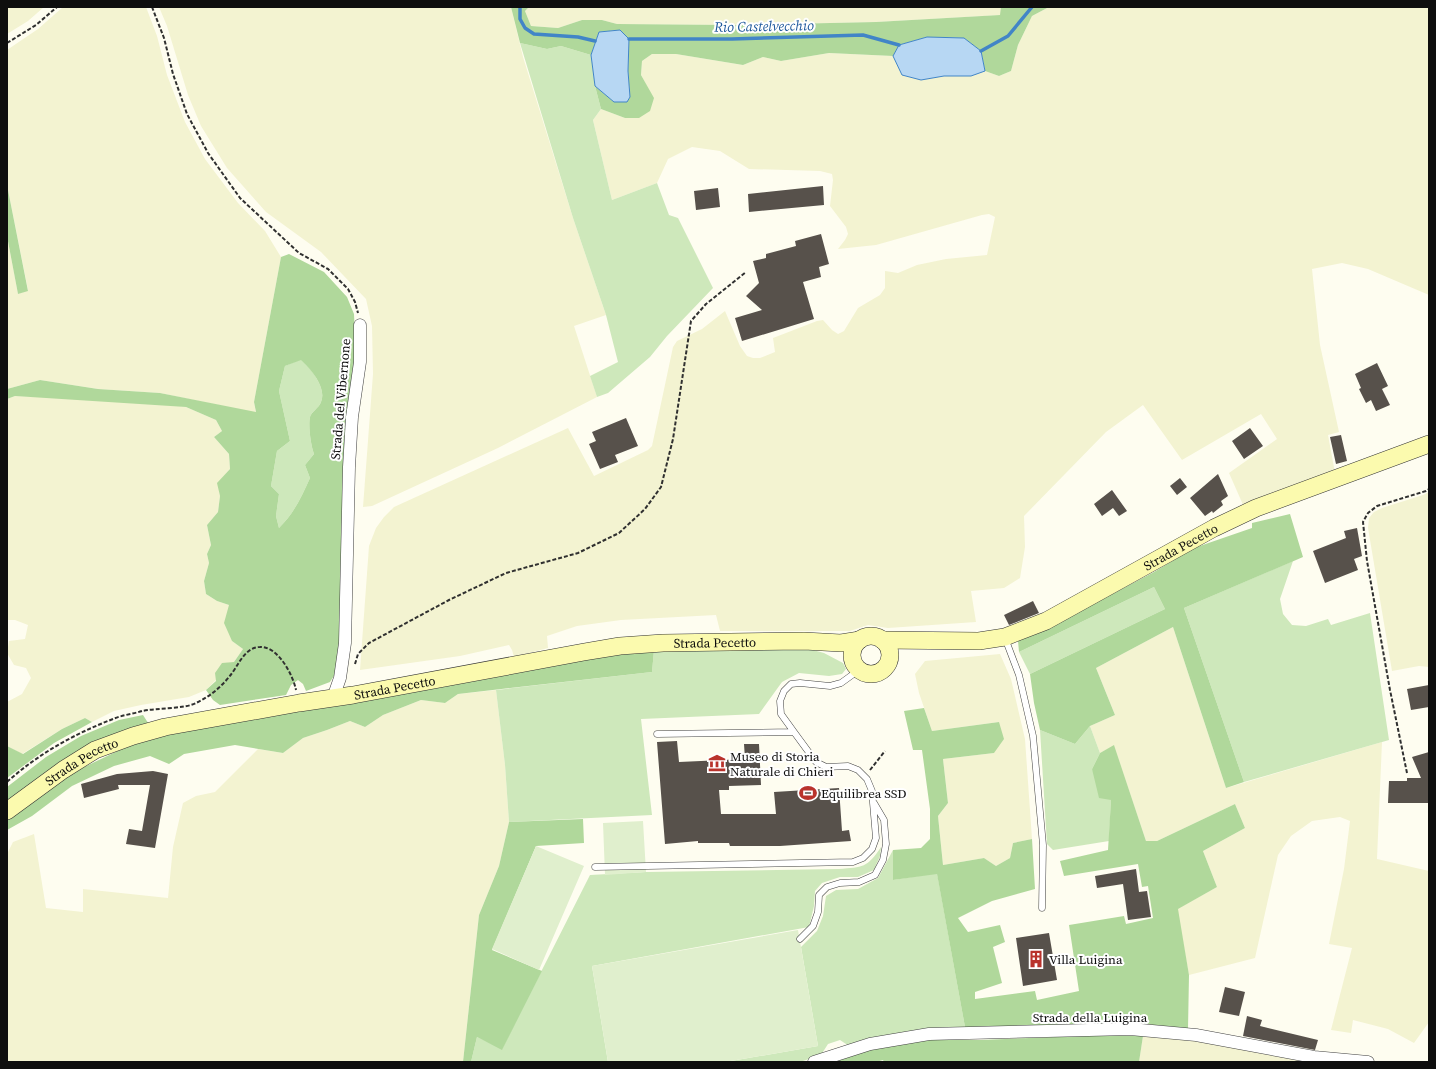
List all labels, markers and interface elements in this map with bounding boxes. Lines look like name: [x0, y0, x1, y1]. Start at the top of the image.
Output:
water label: Rio Castelvecchio: [713, 15, 814, 37]
street label: Strada del Vibernone: [327, 337, 354, 460]
street label: Strada Pecetto: [1141, 520, 1221, 574]
street label: Strada Pecetto: [674, 634, 756, 652]
street label: Strada Pecetto: [353, 672, 437, 704]
street label: Strada Pecetto: [42, 734, 121, 789]
place label: Museo di Storia Naturale di Chieri: [730, 748, 834, 780]
museum icon: Museo di Storia Naturale di Chieri: [707, 753, 727, 773]
sports icon: Equilibrea SSD: [798, 783, 818, 803]
place label: Equilibrea SSD: [821, 785, 907, 802]
building icon: Villa Luigina: [1026, 949, 1046, 969]
place label: Villa Luigina: [1049, 951, 1123, 968]
street label: Strada della Luigina: [1033, 1009, 1148, 1026]

